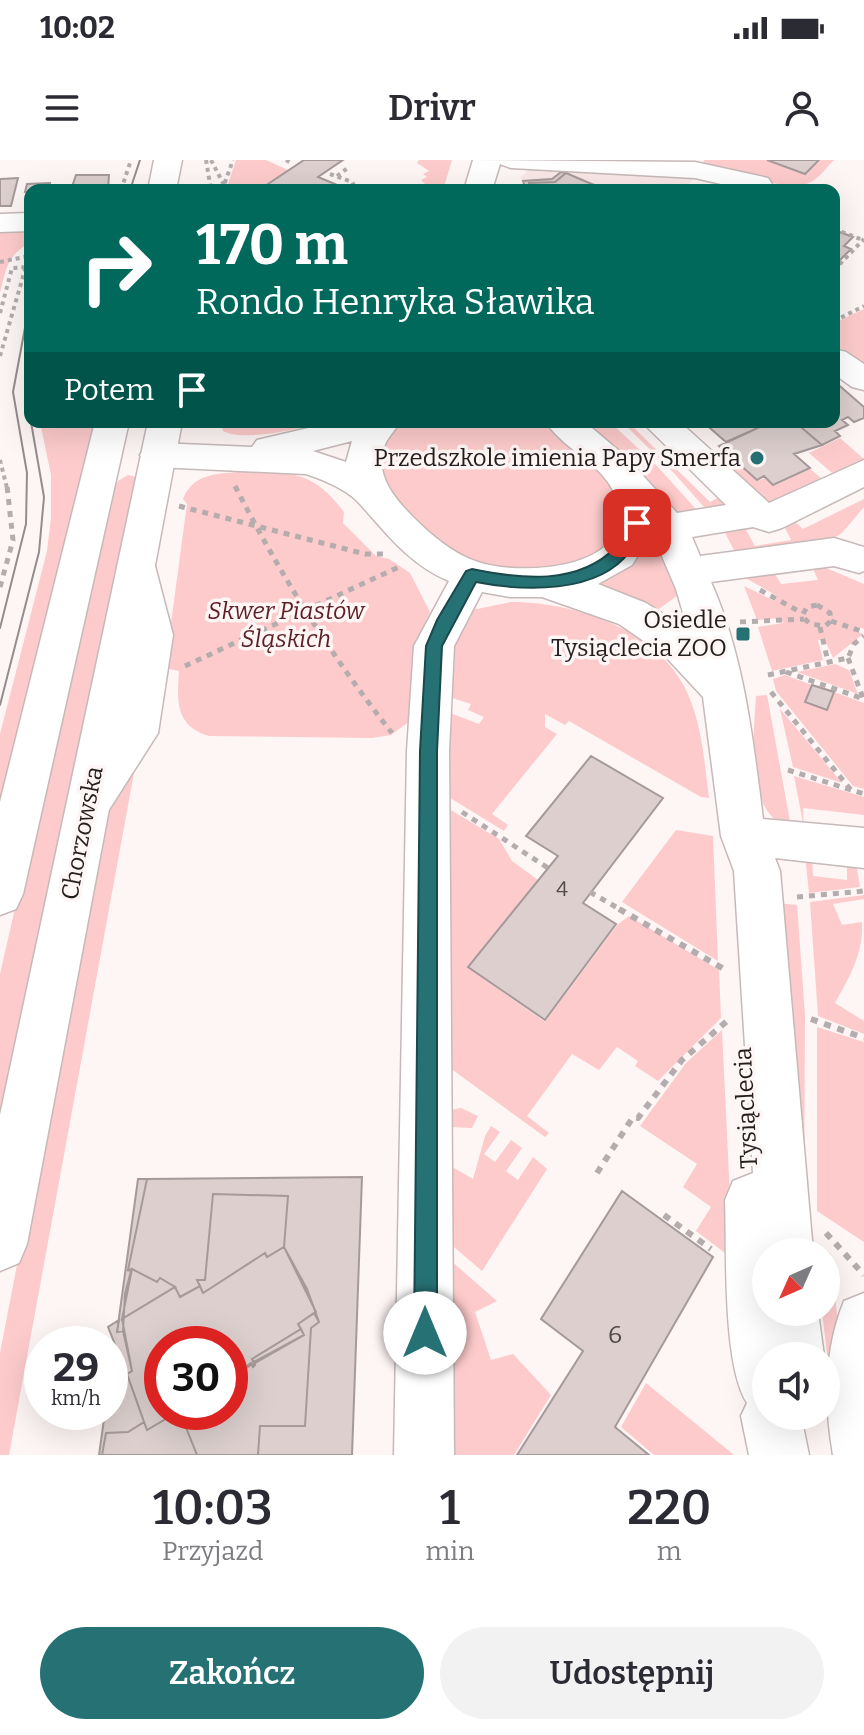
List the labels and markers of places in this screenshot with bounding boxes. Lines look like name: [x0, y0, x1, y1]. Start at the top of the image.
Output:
place label: Przedszkole imienia Papy Smerfa: [373, 444, 741, 472]
marker: Przedszkole imienia Papy Smerfa: [748, 449, 766, 467]
pin: [603, 489, 671, 557]
place label: Osiedle Tysiąclecia ZOO: [551, 606, 727, 662]
marker: Osiedle Tysiąclecia ZOO: [734, 625, 752, 643]

